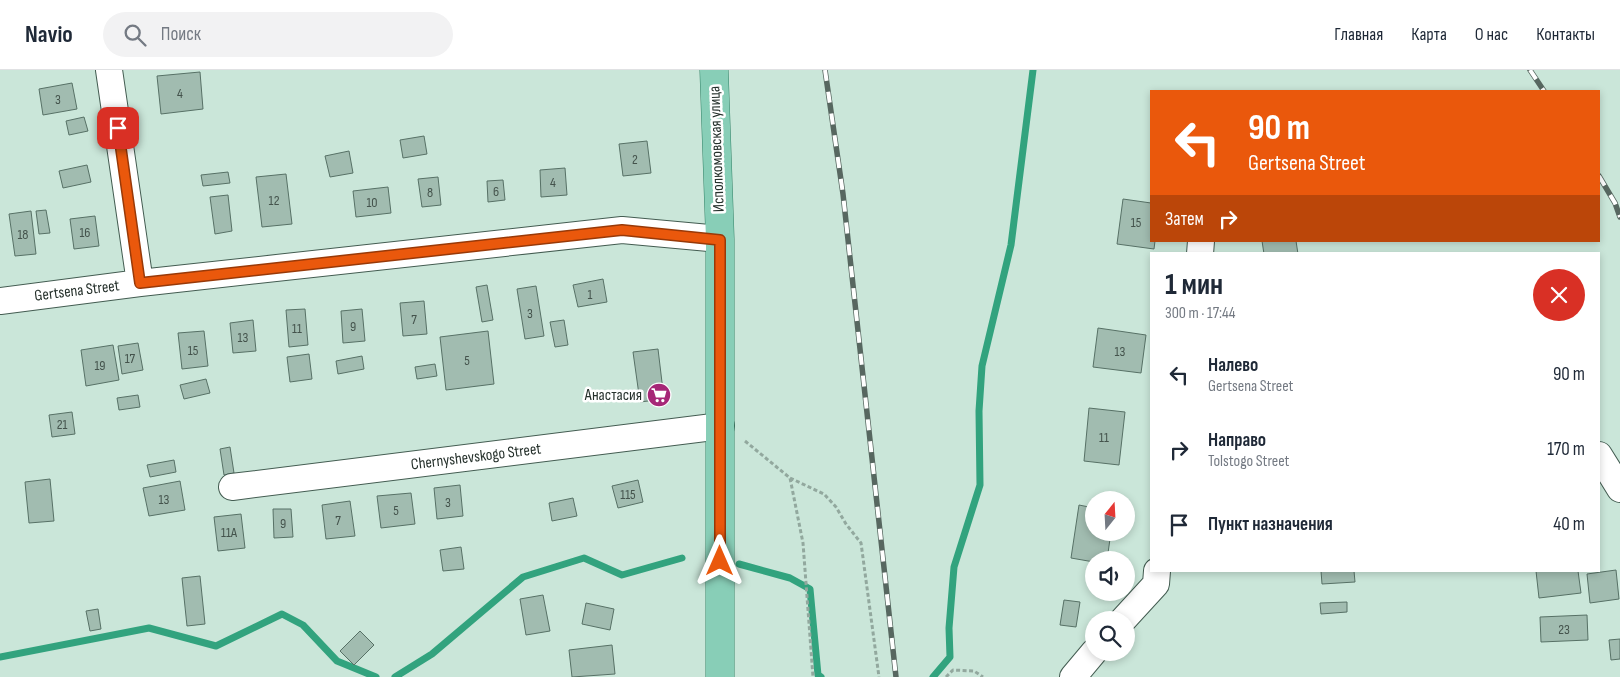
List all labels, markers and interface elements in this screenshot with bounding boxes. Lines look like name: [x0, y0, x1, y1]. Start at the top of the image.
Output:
search box: [103, 12, 453, 57]
text: Navio: [25, 20, 73, 49]
icon: search: [121, 21, 149, 49]
text: Поиск: [161, 23, 201, 46]
text: Главная: [1334, 24, 1383, 45]
text: Карта: [1411, 24, 1447, 45]
text: О нас: [1475, 24, 1508, 45]
text: Контакты: [1536, 24, 1595, 45]
house number: 4: [177, 85, 183, 102]
street label: Исполкомовская улица: [705, 86, 729, 212]
house number: 3: [55, 91, 61, 108]
pin: [97, 107, 139, 149]
text: 90 m: [1248, 107, 1310, 150]
icon: left: [1165, 110, 1230, 175]
icon: arrive: [104, 114, 132, 142]
text: Gertsena Street: [1248, 150, 1366, 177]
house number: 2: [632, 151, 638, 168]
house number: 4: [550, 174, 556, 191]
house number: 6: [493, 183, 499, 200]
house number: 8: [427, 184, 433, 201]
house number: 12: [269, 192, 280, 209]
house number: 10: [366, 194, 378, 211]
icon: right: [1214, 205, 1242, 233]
text: Затем: [1165, 208, 1204, 231]
house number: 15: [1131, 214, 1142, 231]
house number: 16: [79, 224, 91, 241]
house number: 18: [17, 226, 29, 243]
text: 1 мин: [1165, 267, 1223, 303]
button: close: [1533, 269, 1585, 321]
street label: Gertsena Street: [33, 276, 121, 306]
house number: 1: [588, 286, 593, 303]
text: 300 m · 17:44: [1165, 304, 1235, 323]
house number: 3: [527, 305, 533, 322]
house number: 7: [411, 311, 417, 328]
house number: 9: [350, 318, 356, 335]
house number: 11: [292, 320, 302, 337]
house number: 13: [238, 329, 249, 346]
house number: 15: [188, 342, 199, 359]
house number: 13: [1115, 343, 1126, 360]
house number: 17: [125, 350, 136, 367]
house number: 5: [464, 352, 470, 369]
text: Налево: [1208, 354, 1258, 377]
house number: 19: [94, 357, 106, 374]
icon: left: [1165, 361, 1193, 389]
text: 90 m: [1553, 363, 1585, 386]
text: Gertsena Street: [1208, 377, 1294, 396]
supermarket icon: Анастасия: [646, 382, 672, 408]
place label: Анастасия: [584, 386, 642, 405]
house number: 21: [57, 416, 67, 433]
house number: 11: [1099, 429, 1109, 446]
text: Направо: [1208, 429, 1266, 452]
icon: right: [1165, 436, 1193, 464]
text: 170 m: [1547, 438, 1585, 461]
street label: Chernyshevskogo Street: [410, 440, 542, 474]
text: Tolstogo Street: [1208, 452, 1289, 471]
house number: 115: [620, 486, 636, 503]
house number: 13: [159, 491, 170, 508]
north arrow: [1085, 491, 1135, 541]
map controls: [1085, 491, 1135, 661]
house number: 3: [445, 494, 451, 511]
house number: 5: [393, 502, 399, 519]
icon: arrive: [1165, 511, 1193, 539]
house number: 7: [335, 512, 341, 529]
text: Пункт назначения: [1208, 513, 1333, 536]
text: 40 m: [1553, 513, 1585, 536]
house number: 9: [280, 515, 286, 532]
house number: 11А: [221, 524, 238, 541]
position arrow: [693, 534, 745, 586]
button: sound: [1085, 551, 1135, 601]
button: search: [1085, 611, 1135, 661]
house number: 23: [1558, 621, 1570, 638]

